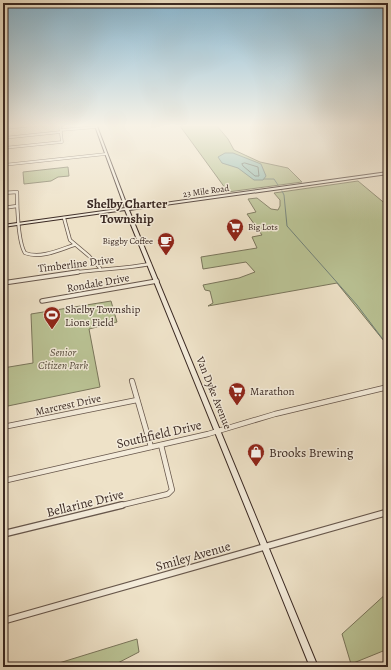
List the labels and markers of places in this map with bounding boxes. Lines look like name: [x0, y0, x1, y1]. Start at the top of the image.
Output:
supermarket icon: Big Lots: [225, 217, 245, 242]
place label: Big Lots: [248, 221, 278, 233]
cafe icon: Biggby Coffee: [156, 231, 176, 256]
place label: Biggby Coffee: [102, 235, 153, 247]
place label: Shelby Township Lions Field: [65, 302, 141, 330]
sports icon: Shelby Township Lions Field: [42, 305, 62, 330]
supermarket icon: Marathon: [227, 381, 247, 406]
place label: Marathon: [250, 384, 295, 399]
shop icon: Brooks Brewing: [246, 442, 266, 467]
place label: Brooks Brewing: [269, 444, 354, 461]

